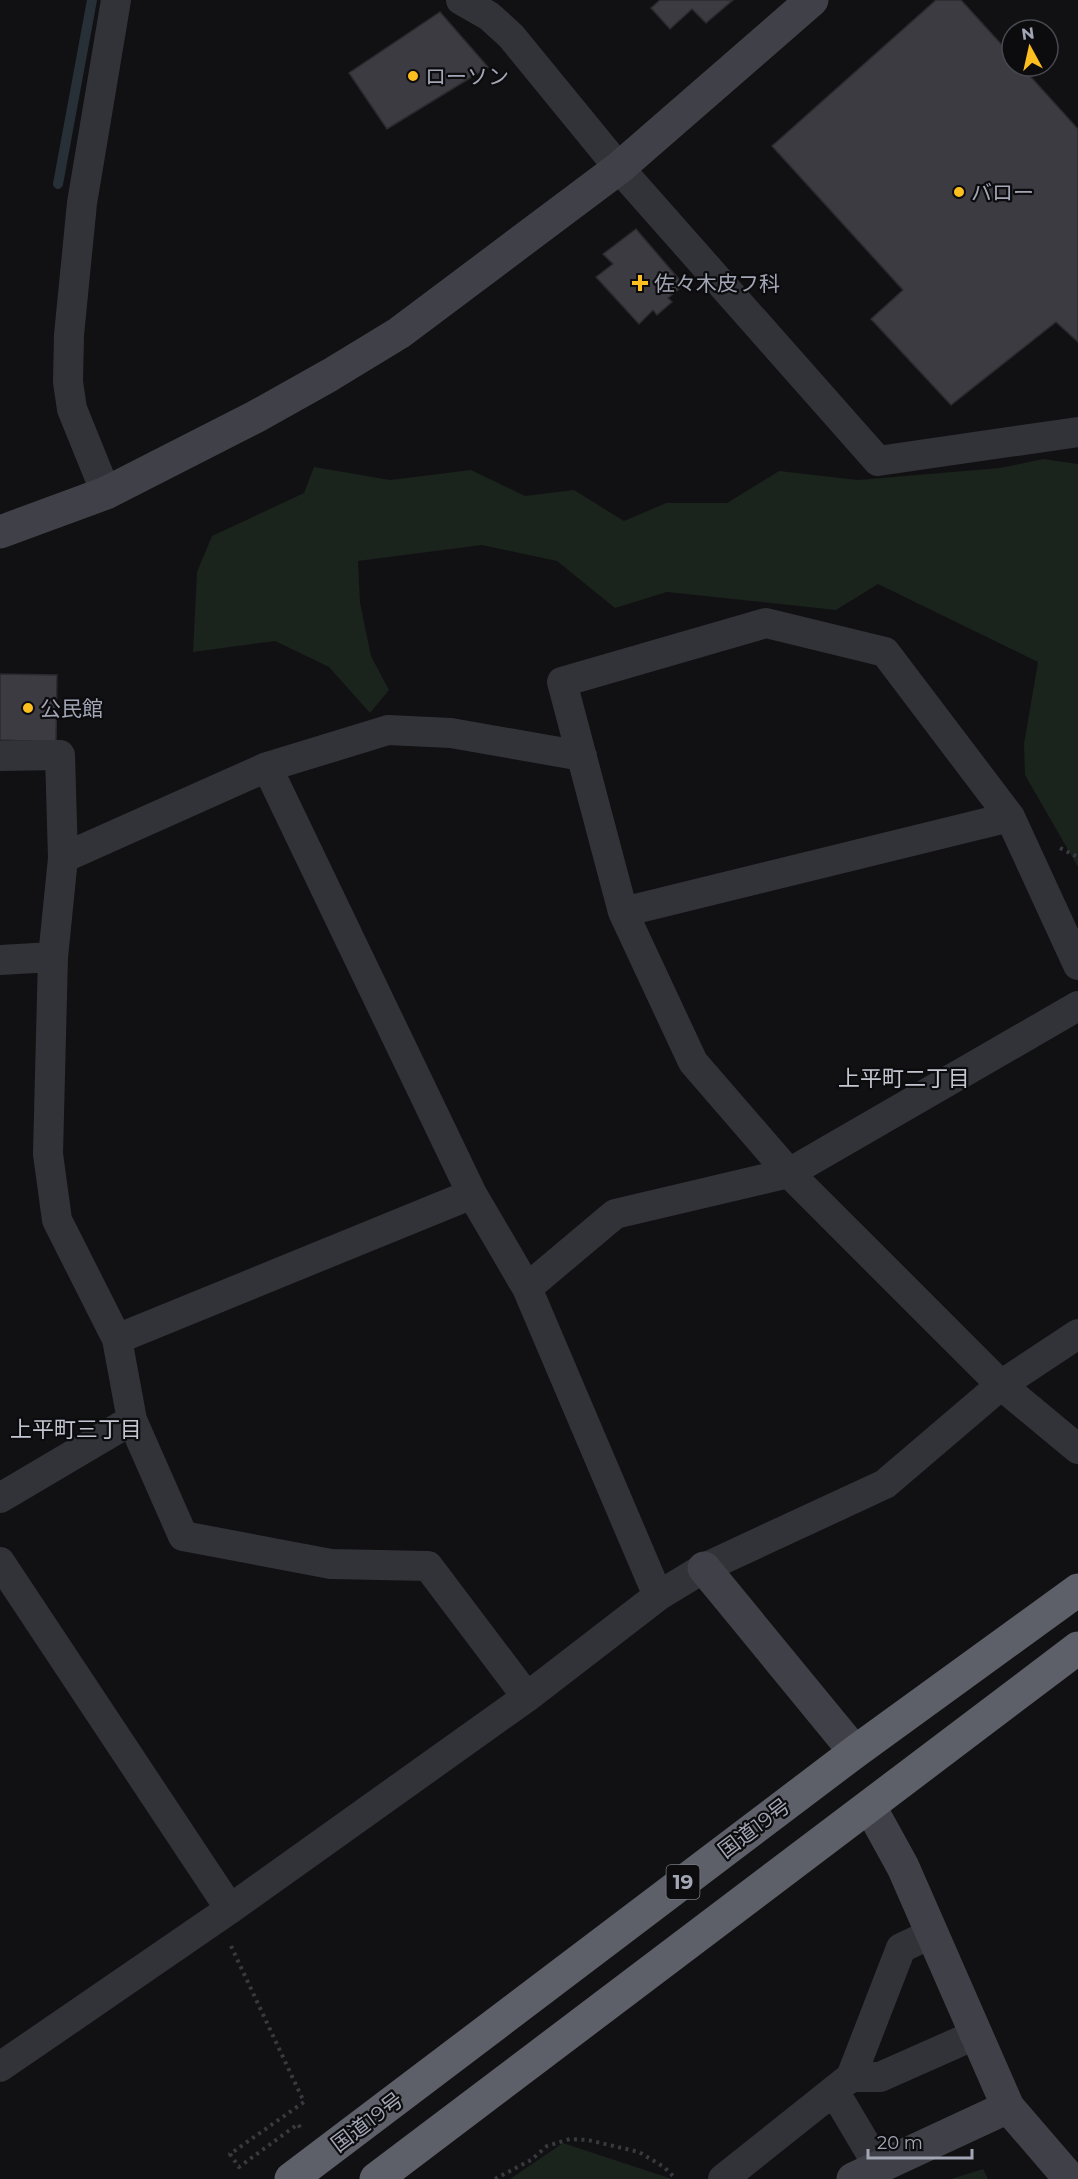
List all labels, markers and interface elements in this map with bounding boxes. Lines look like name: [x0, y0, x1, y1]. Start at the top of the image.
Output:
north arrow: [1000, 18, 1060, 78]
text: N: [1020, 23, 1036, 44]
place label: ローソン: [425, 64, 509, 89]
marker: ローソン: [406, 69, 420, 83]
place label: バロー: [971, 180, 1034, 205]
marker: バロー: [952, 185, 966, 199]
place label: 佐々木皮フ科: [654, 271, 780, 296]
marker: 佐々木皮フ科: [631, 274, 649, 292]
place label: 公民館: [40, 696, 103, 721]
marker: 公民館: [21, 701, 35, 715]
district label: 上平町二丁目: [838, 1065, 970, 1092]
district label: 上平町三丁目: [10, 1416, 142, 1443]
street label: 国道19号: [713, 1793, 795, 1863]
road number: 19: [666, 1865, 700, 1899]
street label: 国道19号: [326, 2087, 408, 2157]
scale bar: [868, 2122, 972, 2160]
text: 20 m: [877, 2132, 923, 2154]

